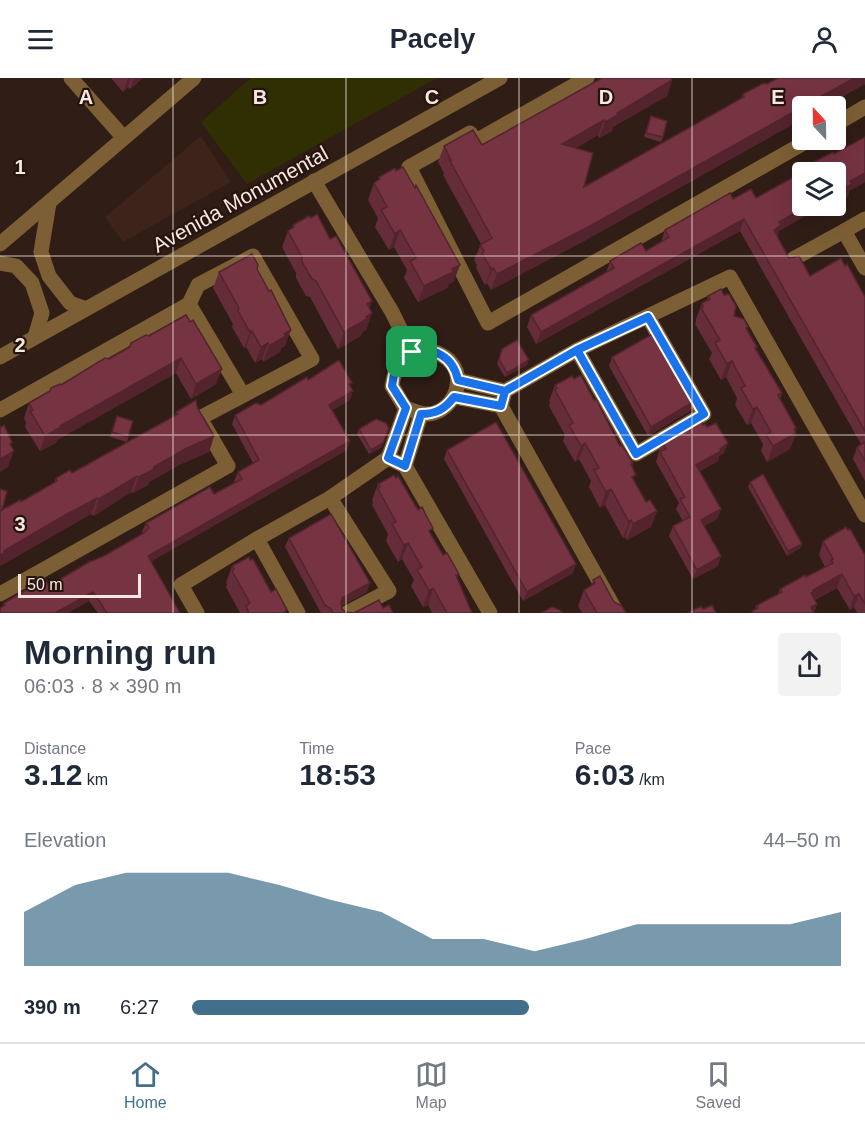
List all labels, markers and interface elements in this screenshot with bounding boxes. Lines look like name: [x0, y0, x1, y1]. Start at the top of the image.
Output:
icon: menu: [24, 23, 57, 56]
icon: person: [808, 23, 841, 56]
text: Pacely: [390, 24, 475, 54]
text: A: [79, 86, 93, 108]
text: B: [253, 86, 267, 108]
text: C: [425, 86, 439, 108]
text: D: [599, 86, 613, 108]
text: E: [771, 86, 785, 108]
north arrow: [792, 96, 846, 150]
map controls: [792, 96, 846, 216]
street label: Avenida Monumental: [148, 141, 332, 257]
text: 1: [14, 156, 26, 178]
button: layers: [792, 162, 846, 216]
pin: [386, 326, 437, 377]
text: 2: [14, 334, 26, 356]
icon: arrive: [395, 335, 428, 368]
text: 3: [14, 513, 26, 535]
scale bar: [18, 571, 141, 598]
text: 50 m: [27, 576, 63, 593]
button: share: [778, 633, 841, 696]
text: Morning run: [24, 634, 216, 671]
text: 06:03 · 8 × 390 m: [24, 675, 181, 697]
text: Distance: [24, 740, 86, 757]
text: Time: [299, 740, 334, 757]
text: Pace: [575, 740, 611, 757]
text: 3.12: [24, 758, 82, 791]
text: 18:53: [299, 758, 376, 791]
text: 6:03: [575, 758, 635, 791]
text: km: [82, 771, 108, 788]
text: /km: [635, 771, 665, 788]
text: Elevation: [24, 829, 106, 851]
text: 44–50 m: [763, 829, 841, 851]
text: 390 m: [24, 996, 81, 1018]
text: 6:27: [120, 996, 159, 1018]
tab: Home: [124, 1058, 167, 1112]
tab: Map: [415, 1058, 448, 1112]
tab: Saved: [696, 1058, 741, 1112]

